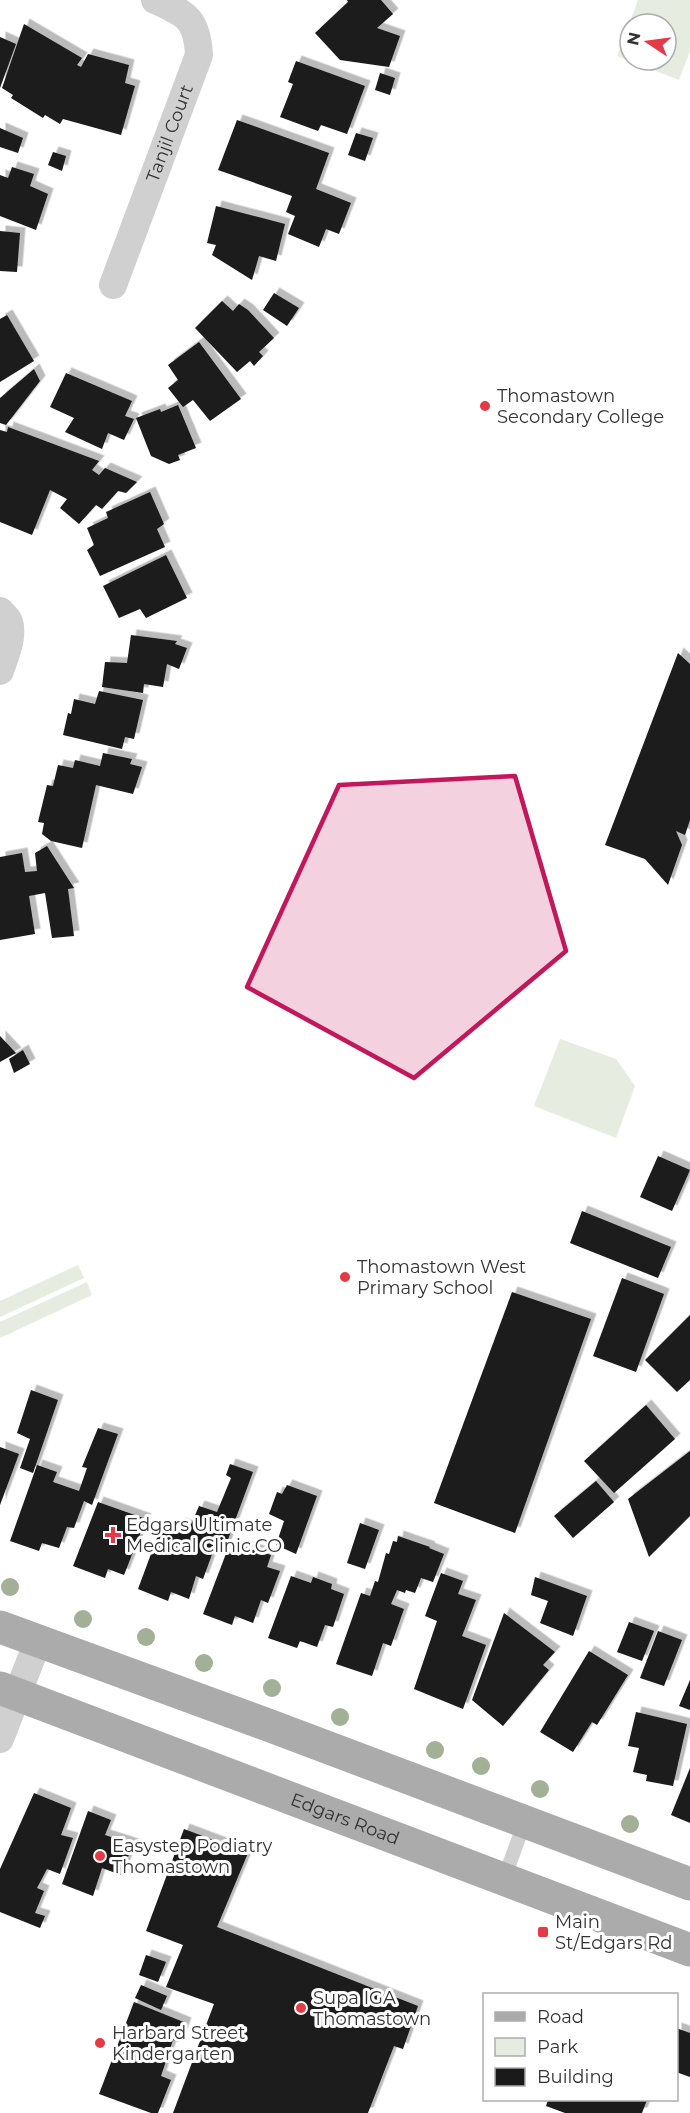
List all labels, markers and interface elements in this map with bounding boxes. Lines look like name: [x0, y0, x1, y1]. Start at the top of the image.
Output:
north arrow: [618, 12, 678, 72]
text: N: [623, 30, 645, 47]
street label: Tanjil Court: [141, 81, 198, 185]
place label: Thomastown Secondary College: [497, 385, 664, 428]
marker: Thomastown Secondary College: [478, 399, 492, 413]
place label: Thomastown West Primary School: [357, 1256, 526, 1299]
marker: Thomastown West Primary School: [338, 1270, 352, 1284]
place label: Edgars Ultimate Medical Clinic.CO: [126, 1514, 282, 1557]
marker: Edgars Ultimate Medical Clinic.CO: [104, 1526, 122, 1544]
street label: Edgars Road: [287, 1788, 403, 1850]
place label: Easystep Podiatry Thomastown: [112, 1835, 273, 1878]
marker: Easystep Podiatry Thomastown: [93, 1849, 107, 1863]
place label: Main St/Edgars Rd: [555, 1911, 672, 1954]
marker: Main St/Edgars Rd: [536, 1925, 550, 1939]
place label: Supa IGA Thomastown: [313, 1987, 431, 2030]
legend: [483, 1993, 678, 2101]
marker: Supa IGA Thomastown: [294, 2001, 308, 2015]
text: Road: [537, 2006, 584, 2028]
place label: Harbard Street Kindergarten: [112, 2022, 245, 2065]
marker: Harbard Street Kindergarten: [93, 2036, 107, 2050]
text: Park: [537, 2036, 578, 2058]
text: Building: [537, 2066, 614, 2088]

